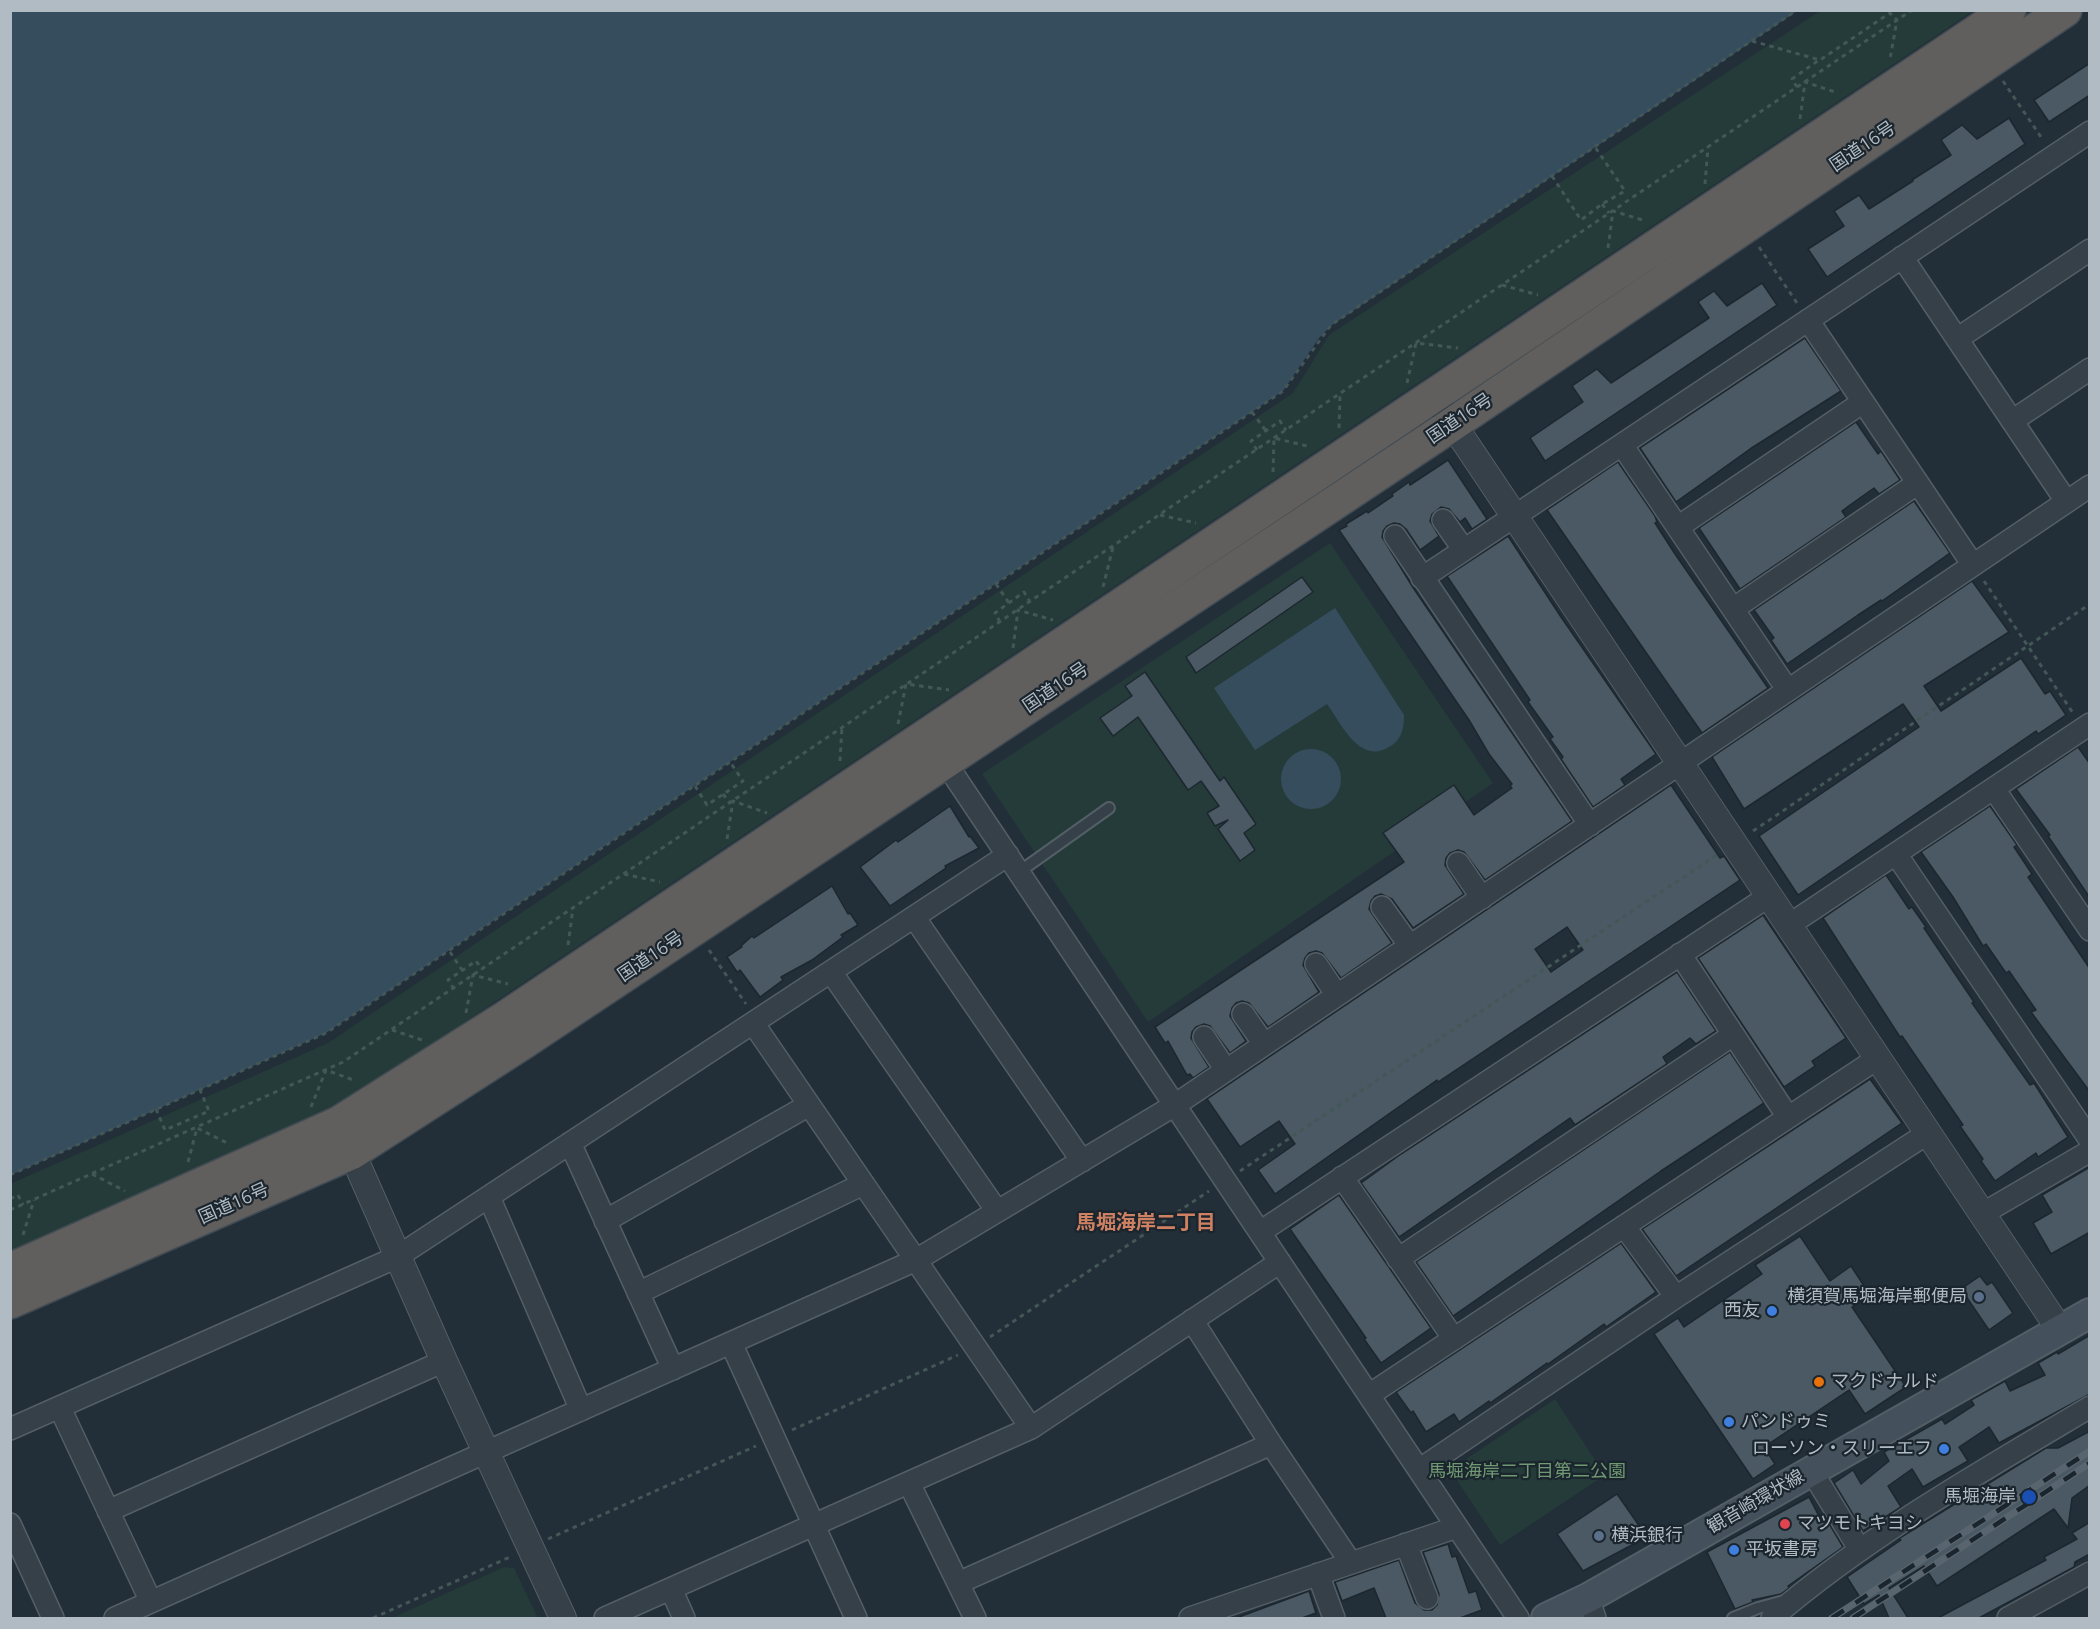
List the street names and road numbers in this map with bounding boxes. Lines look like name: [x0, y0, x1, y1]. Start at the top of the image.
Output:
street label: 国道16号: [1826, 117, 1900, 177]
street label: 国道16号: [1423, 389, 1497, 449]
street label: 国道16号: [1019, 658, 1093, 718]
street label: 国道16号: [614, 927, 688, 987]
street label: 国道16号: [196, 1179, 272, 1229]
street label: 観音崎環状線: [1704, 1466, 1808, 1538]

